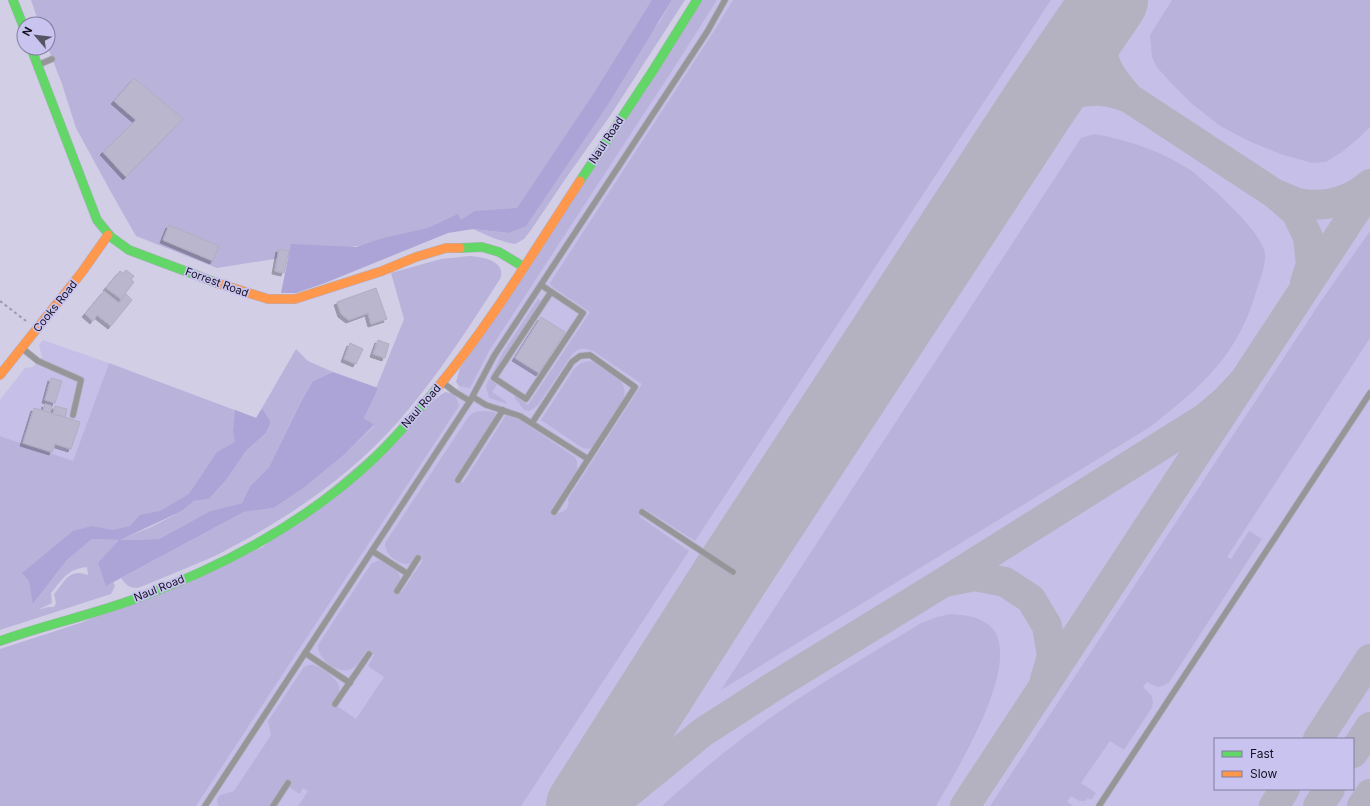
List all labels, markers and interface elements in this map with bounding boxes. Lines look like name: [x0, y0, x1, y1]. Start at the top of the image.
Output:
north arrow: [16, 16, 56, 56]
text: N: [19, 24, 35, 38]
street label: Naul Road: [586, 114, 626, 166]
street label: Forrest Road: [183, 264, 251, 300]
street label: Cooks Road: [30, 277, 80, 335]
street label: Naul Road: [398, 381, 444, 431]
street label: Naul Road: [132, 572, 186, 604]
legend: [1214, 738, 1354, 790]
text: Fast: [1250, 746, 1274, 761]
text: Slow: [1250, 766, 1278, 781]

